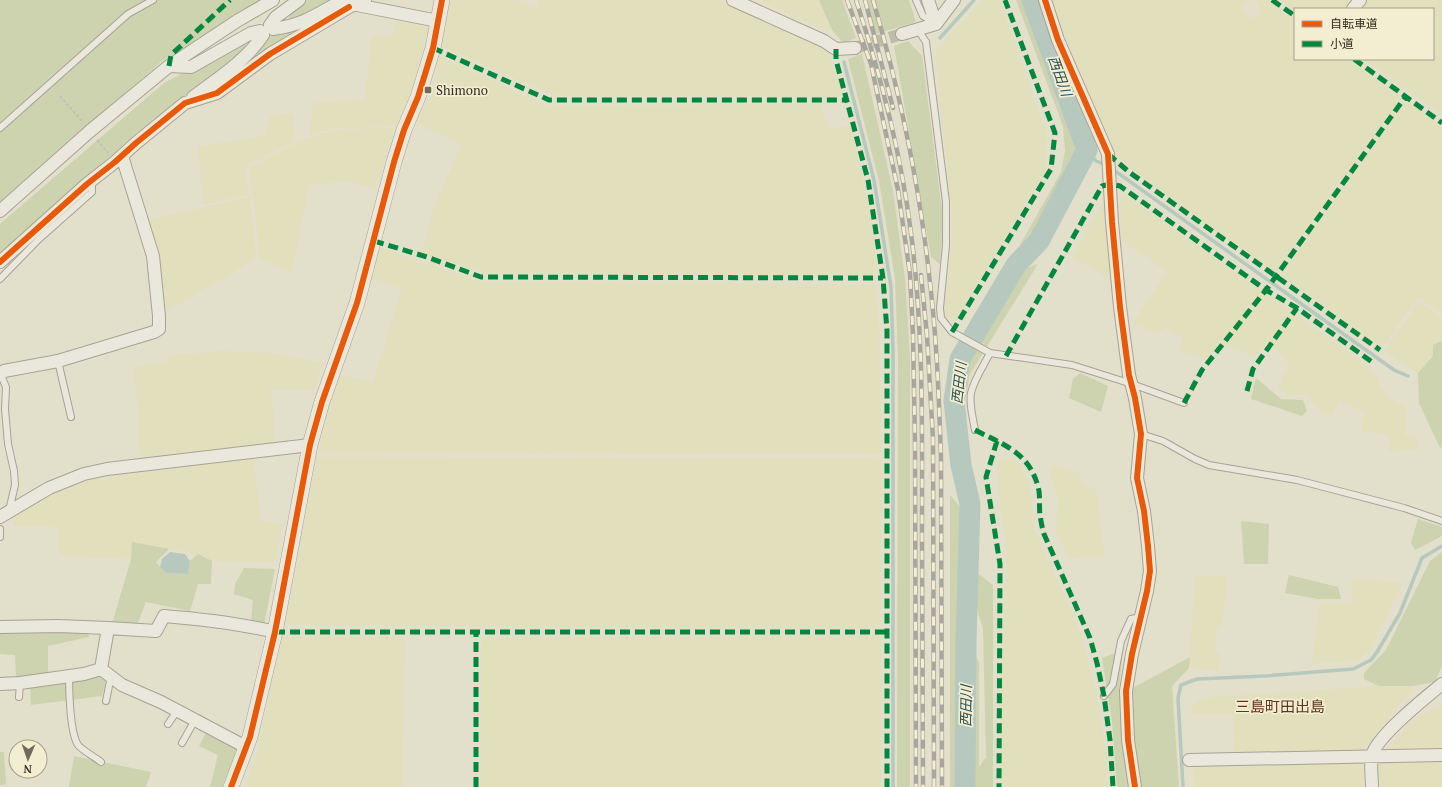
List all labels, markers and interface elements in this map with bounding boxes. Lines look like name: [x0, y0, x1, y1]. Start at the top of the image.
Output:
legend: [1294, 8, 1434, 60]
text: 自転車道: [1330, 16, 1378, 31]
text: 小道: [1330, 36, 1354, 51]
water label: 西田川: [1044, 53, 1077, 101]
place label: Shimono: [436, 81, 488, 99]
marker: Shimono: [423, 85, 433, 95]
water label: 西田川: [947, 359, 970, 405]
water label: 西田川: [956, 683, 975, 727]
district label: 三島町田出島: [1235, 696, 1325, 716]
north arrow: [8, 739, 48, 779]
text: N: [23, 762, 32, 776]

